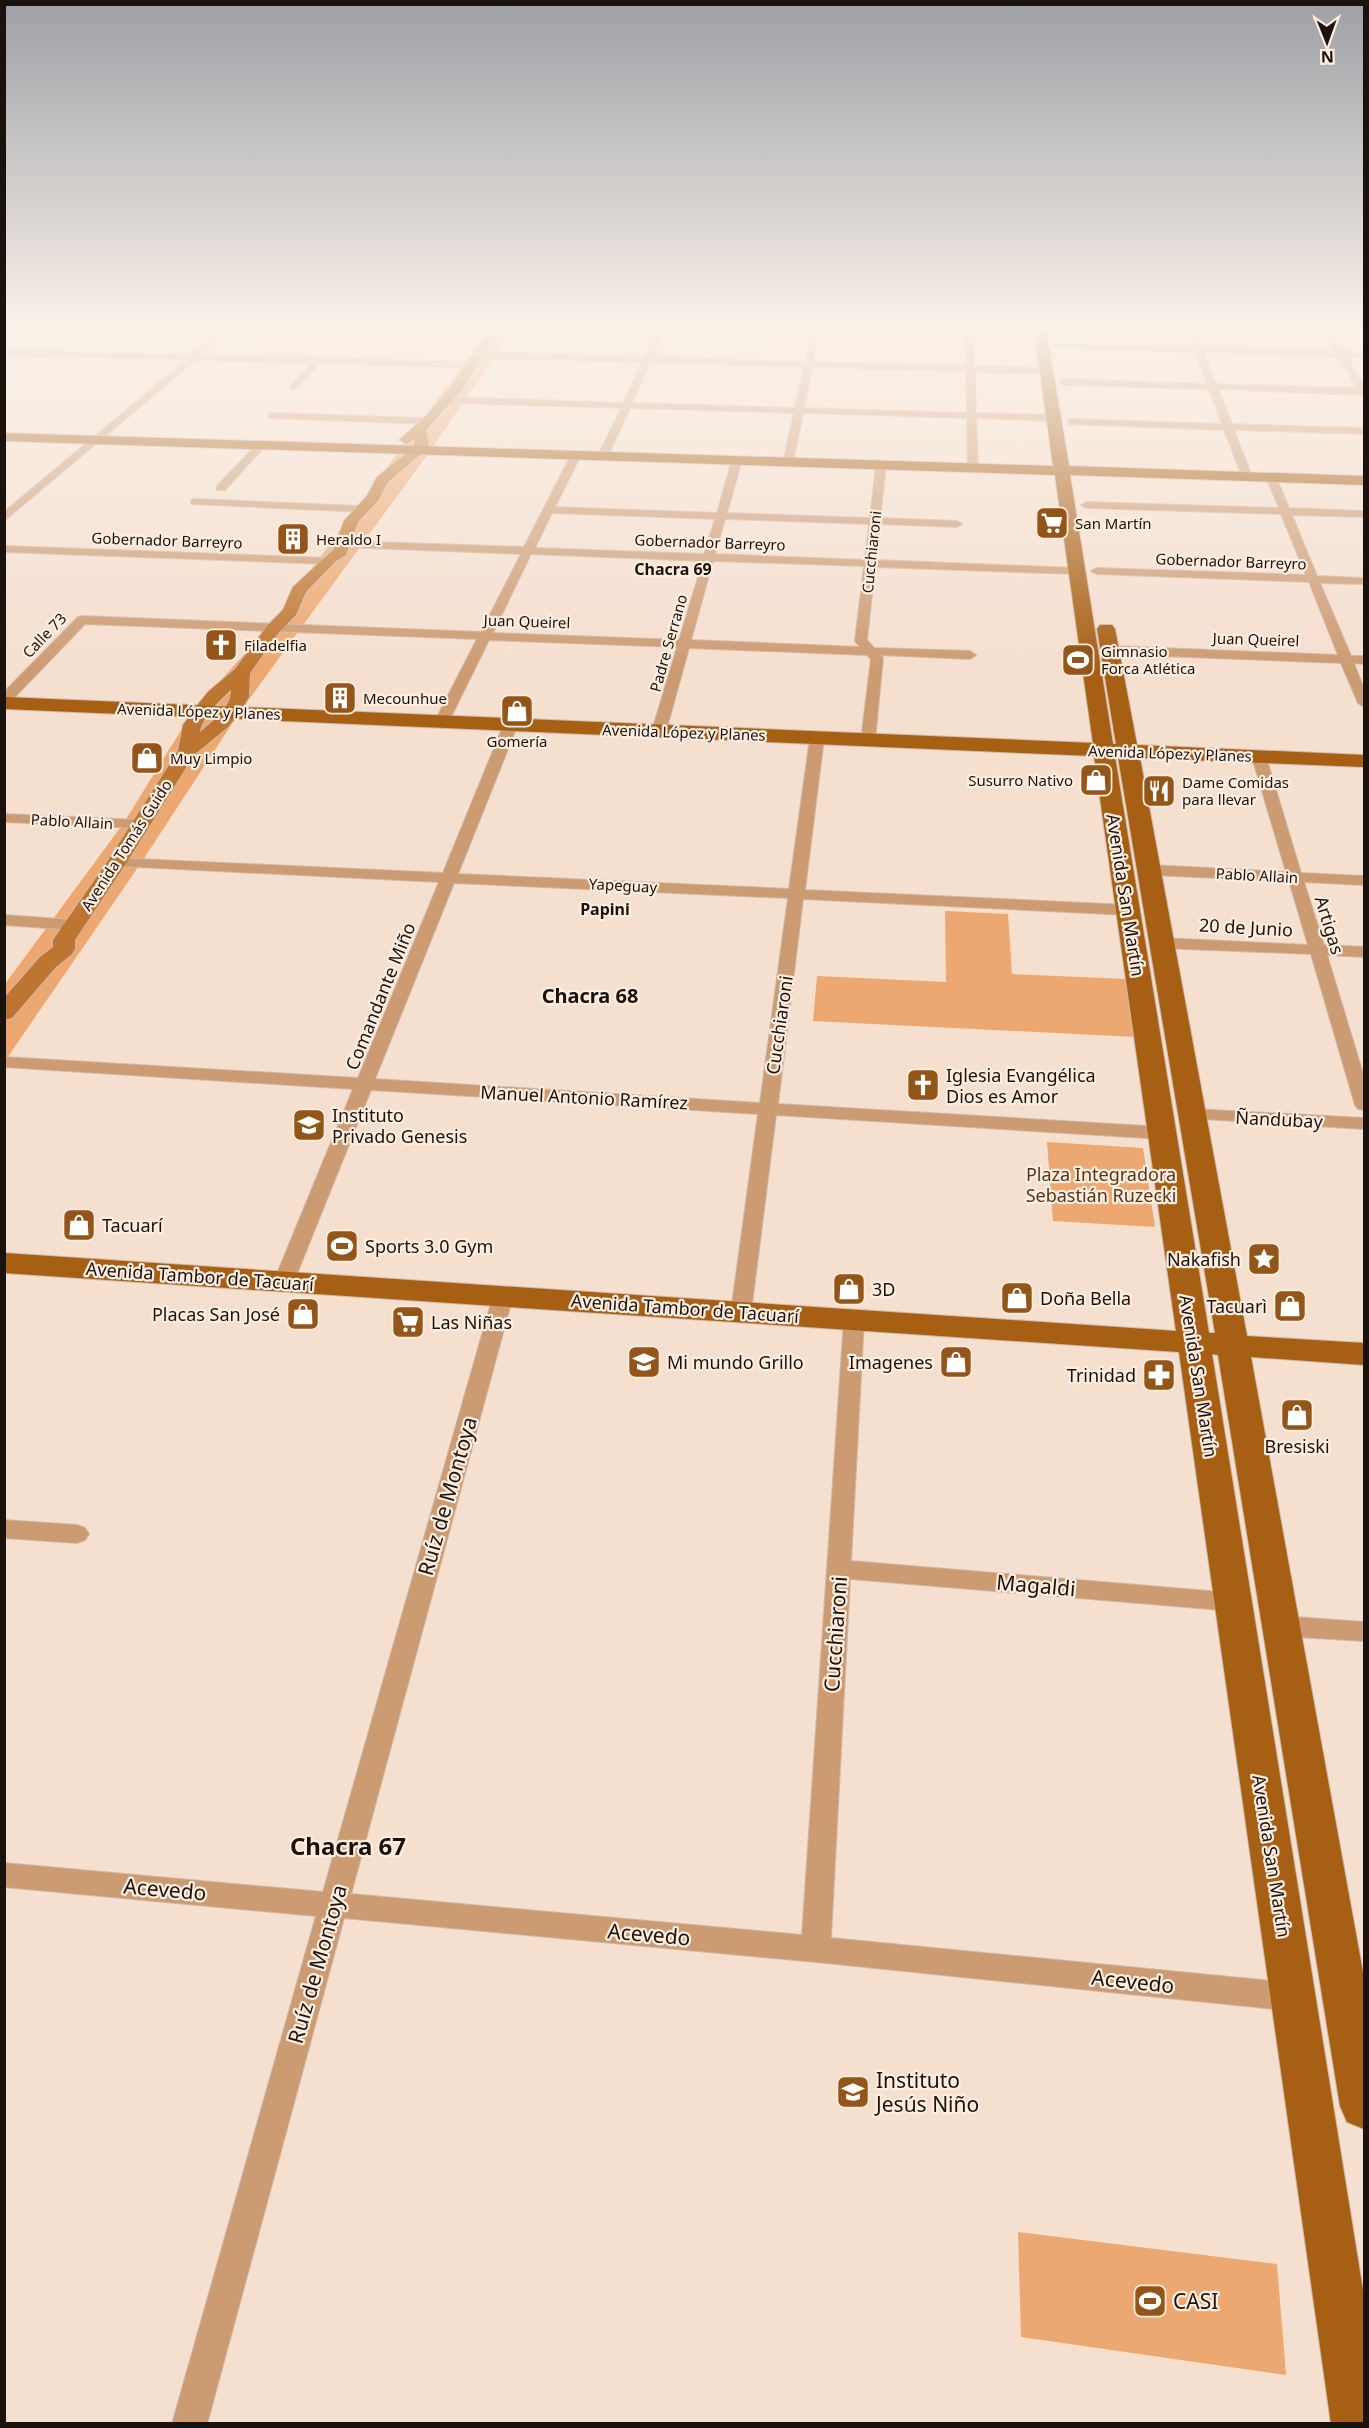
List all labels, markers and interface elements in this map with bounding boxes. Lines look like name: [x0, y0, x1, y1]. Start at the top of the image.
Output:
north arrow: [1297, 12, 1357, 72]
text: N: [1321, 46, 1334, 68]
supermarket icon: San Martín: [1034, 505, 1070, 541]
street label: Cucchiaroni: [857, 510, 885, 594]
place label: San Martín: [1075, 513, 1152, 533]
building icon: Heraldo I: [275, 521, 311, 557]
street label: Gobernador Barreyro: [91, 527, 243, 553]
place label: Heraldo I: [316, 529, 381, 549]
street label: Gobernador Barreyro: [634, 529, 786, 555]
street label: Gobernador Barreyro: [1155, 548, 1307, 574]
district label: Chacra 69: [634, 558, 712, 580]
street label: Padre Serrano: [645, 592, 691, 694]
street label: Calle 73: [18, 608, 70, 662]
street label: Juan Queirel: [481, 609, 571, 633]
church icon: Filadelfia: [203, 627, 239, 663]
street label: Juan Queirel: [1210, 627, 1300, 651]
place label: Filadelfia: [244, 635, 307, 655]
place label: Gimnasio Forca Atlética: [1101, 641, 1196, 678]
sports icon: Gimnasio Forca Atlética: [1060, 642, 1096, 678]
building icon: Mecounhue: [322, 680, 358, 716]
place label: Mecounhue: [363, 688, 447, 708]
shop icon: Gomería: [499, 693, 535, 729]
street label: Avenida López y Planes: [117, 698, 281, 724]
street label: Avenida López y Planes: [602, 719, 766, 745]
place label: Gomería: [487, 731, 547, 751]
shop icon: Muy Limpio: [129, 740, 165, 776]
street label: Avenida López y Planes: [1088, 740, 1252, 766]
place label: Muy Limpio: [170, 748, 252, 768]
shop icon: Susurro Nativo: [1078, 762, 1114, 798]
place label: Susurro Nativo: [968, 770, 1073, 790]
place label: Dame Comidas para llevar: [1182, 772, 1289, 809]
restaurant icon: Dame Comidas para llevar: [1141, 773, 1177, 809]
street label: Avenida Tomás Guido: [76, 776, 176, 914]
street label: Pablo Allain: [30, 809, 114, 833]
street label: Avenida San Martín: [1101, 812, 1151, 978]
street label: Pablo Allain: [1215, 863, 1299, 887]
street label: Yapeguay: [588, 873, 658, 897]
street label: Artigas: [1310, 893, 1350, 957]
district label: Papini: [580, 898, 630, 920]
street label: 20 de Junio: [1198, 913, 1294, 941]
street label: Comandante Miño: [339, 919, 421, 1073]
street label: Cucchiaroni: [760, 974, 798, 1076]
district label: Chacra 68: [542, 982, 638, 1009]
place label: Iglesia Evangélica Dios es Amor: [946, 1063, 1096, 1108]
church icon: Iglesia Evangélica Dios es Amor: [905, 1067, 941, 1103]
street label: Manuel Antonio Ramírez: [480, 1080, 688, 1114]
place label: Instituto Privado Genesis: [332, 1103, 467, 1148]
street label: Ñandubay: [1235, 1105, 1324, 1133]
school or university icon: Instituto Privado Genesis: [291, 1107, 327, 1143]
park label: Plaza Integradora Sebastián Ruzecki: [1026, 1162, 1176, 1207]
shop icon: Tacuarí: [61, 1207, 97, 1243]
place label: Tacuarí: [102, 1213, 163, 1237]
sports icon: Sports 3.0 Gym: [324, 1228, 360, 1264]
place label: Sports 3.0 Gym: [365, 1234, 493, 1258]
place icon: Nakafish: [1246, 1241, 1282, 1277]
place label: Nakafish: [1167, 1247, 1241, 1271]
street label: Avenida Tambor de Tacuarí: [85, 1256, 315, 1296]
shop icon: 3D: [831, 1271, 867, 1307]
place label: 3D: [872, 1277, 895, 1301]
shop icon: Doña Bella: [999, 1280, 1035, 1316]
place label: Doña Bella: [1040, 1286, 1131, 1310]
street label: Avenida Tambor de Tacuarí: [570, 1288, 800, 1328]
shop icon: Tacuarì: [1272, 1288, 1308, 1324]
street label: Avenida San Martín: [1174, 1293, 1224, 1459]
place label: Tacuarì: [1206, 1294, 1267, 1318]
shop icon: Placas San José: [285, 1296, 321, 1332]
place label: Placas San José: [152, 1302, 280, 1326]
supermarket icon: Las Niñas: [390, 1304, 426, 1340]
place label: Las Niñas: [431, 1310, 512, 1334]
school or university icon: Mi mundo Grillo: [626, 1344, 662, 1380]
shop icon: Imagenes: [938, 1344, 974, 1380]
place label: Mi mundo Grillo: [667, 1350, 804, 1374]
place label: Imagenes: [849, 1350, 933, 1374]
pharmacy icon: Trinidad: [1141, 1357, 1177, 1393]
place label: Trinidad: [1067, 1363, 1136, 1387]
shop icon: Bresiski: [1279, 1397, 1315, 1433]
street label: Ruíz de Montoya: [411, 1413, 483, 1579]
place label: Bresiski: [1264, 1434, 1330, 1458]
street label: Magaldi: [995, 1568, 1077, 1602]
street label: Cucchiaroni: [817, 1575, 853, 1693]
street label: Avenida San Martín: [1247, 1773, 1297, 1939]
district label: Chacra 67: [290, 1829, 406, 1862]
street label: Acevedo: [122, 1871, 208, 1907]
street label: Ruíz de Montoya: [281, 1881, 353, 2047]
street label: Acevedo: [606, 1916, 692, 1952]
street label: Acevedo: [1090, 1963, 1176, 1999]
place label: Instituto Jesús Niño: [874, 2066, 979, 2118]
school or university icon: Instituto Jesús Niño: [835, 2074, 871, 2110]
sports icon: CASI: [1132, 2283, 1168, 2319]
place label: CASI: [1173, 2287, 1218, 2315]

